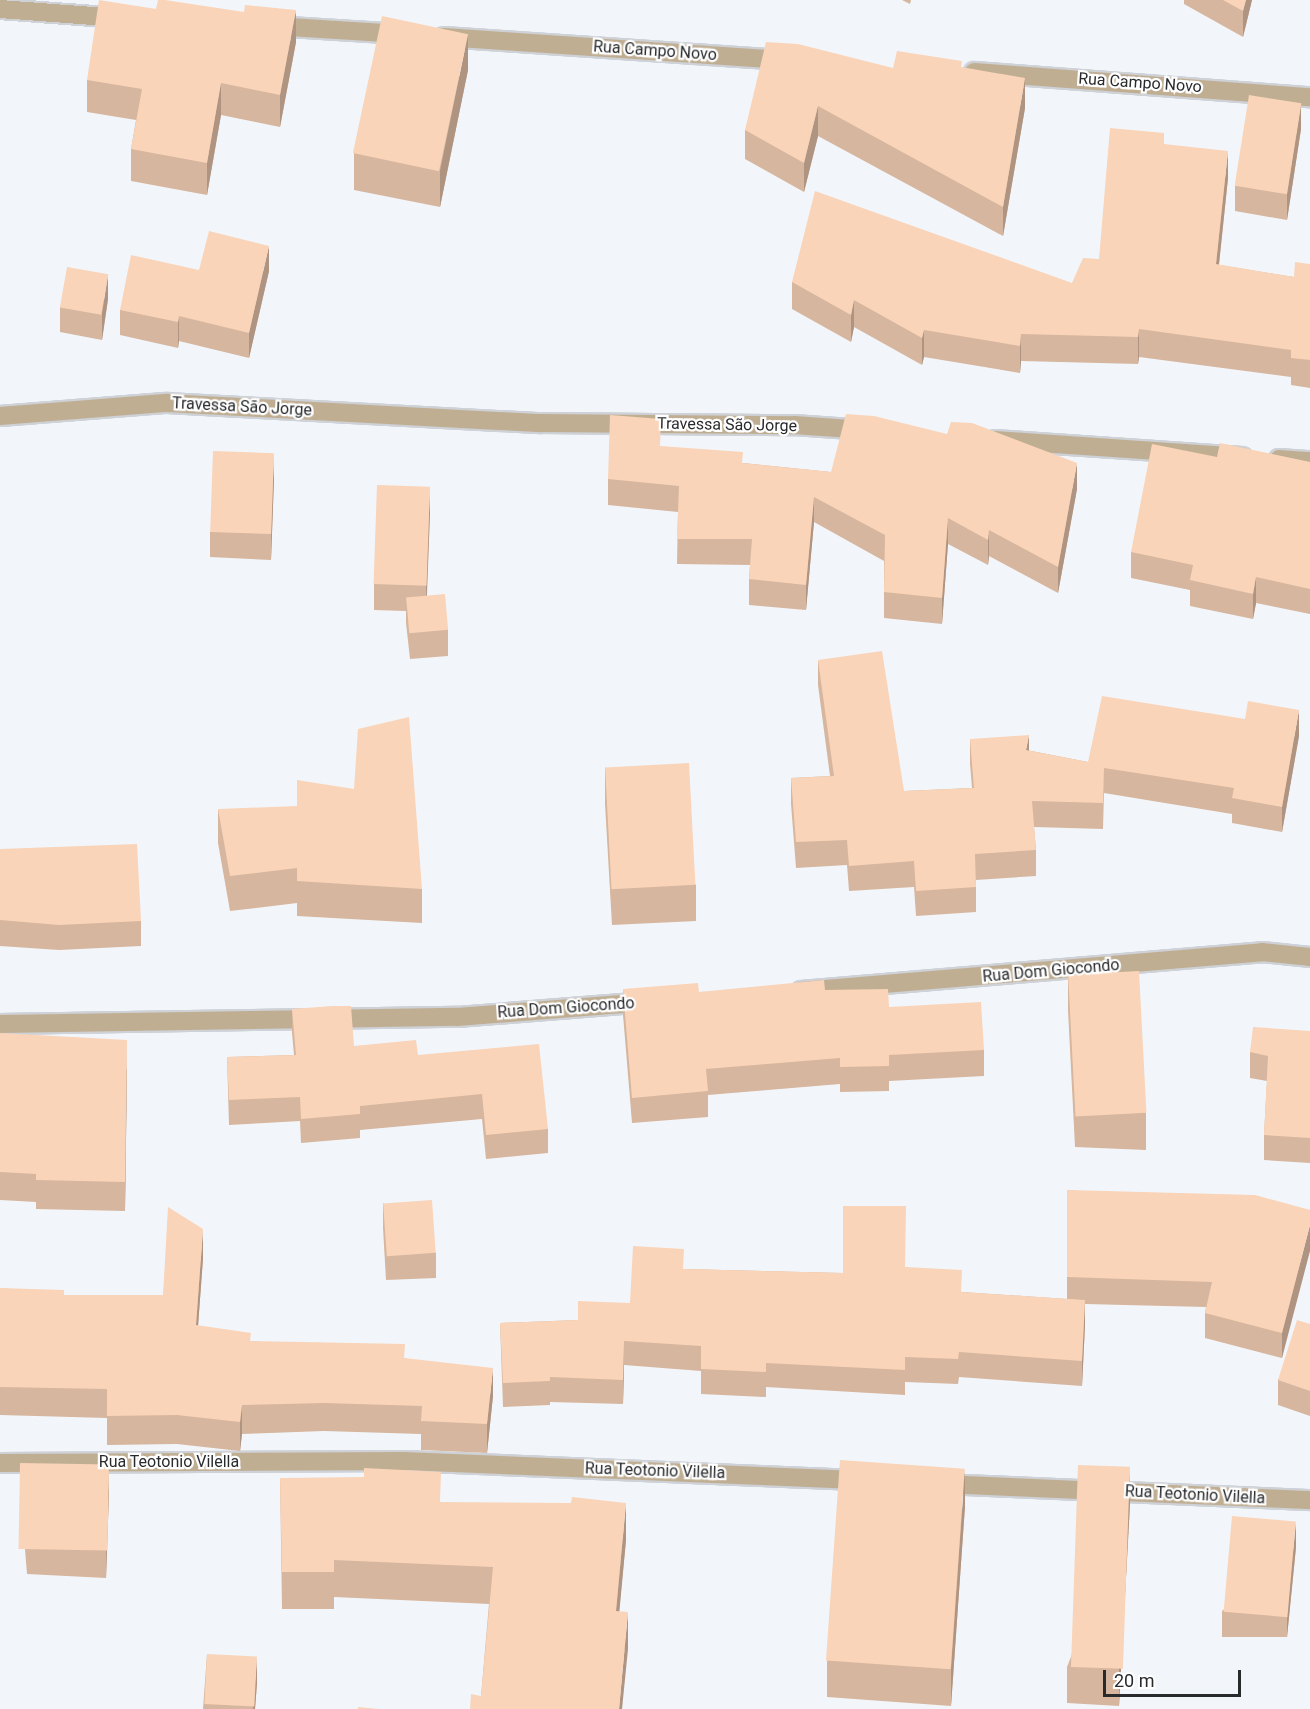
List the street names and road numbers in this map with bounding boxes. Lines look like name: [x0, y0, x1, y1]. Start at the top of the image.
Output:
street label: Rua Campo Novo: [593, 37, 717, 65]
street label: Rua Campo Novo: [1078, 69, 1202, 97]
street label: Travessa São Jorge: [172, 394, 312, 420]
street label: Travessa São Jorge: [657, 414, 797, 436]
street label: Rua Dom Giocondo: [982, 955, 1120, 987]
street label: Rua Dom Giocondo: [497, 994, 635, 1022]
street label: Rua Teotonio Vilella: [99, 1452, 239, 1472]
street label: Rua Teotonio Vilella: [584, 1459, 726, 1483]
street label: Rua Teotonio Vilella: [1124, 1482, 1266, 1508]

